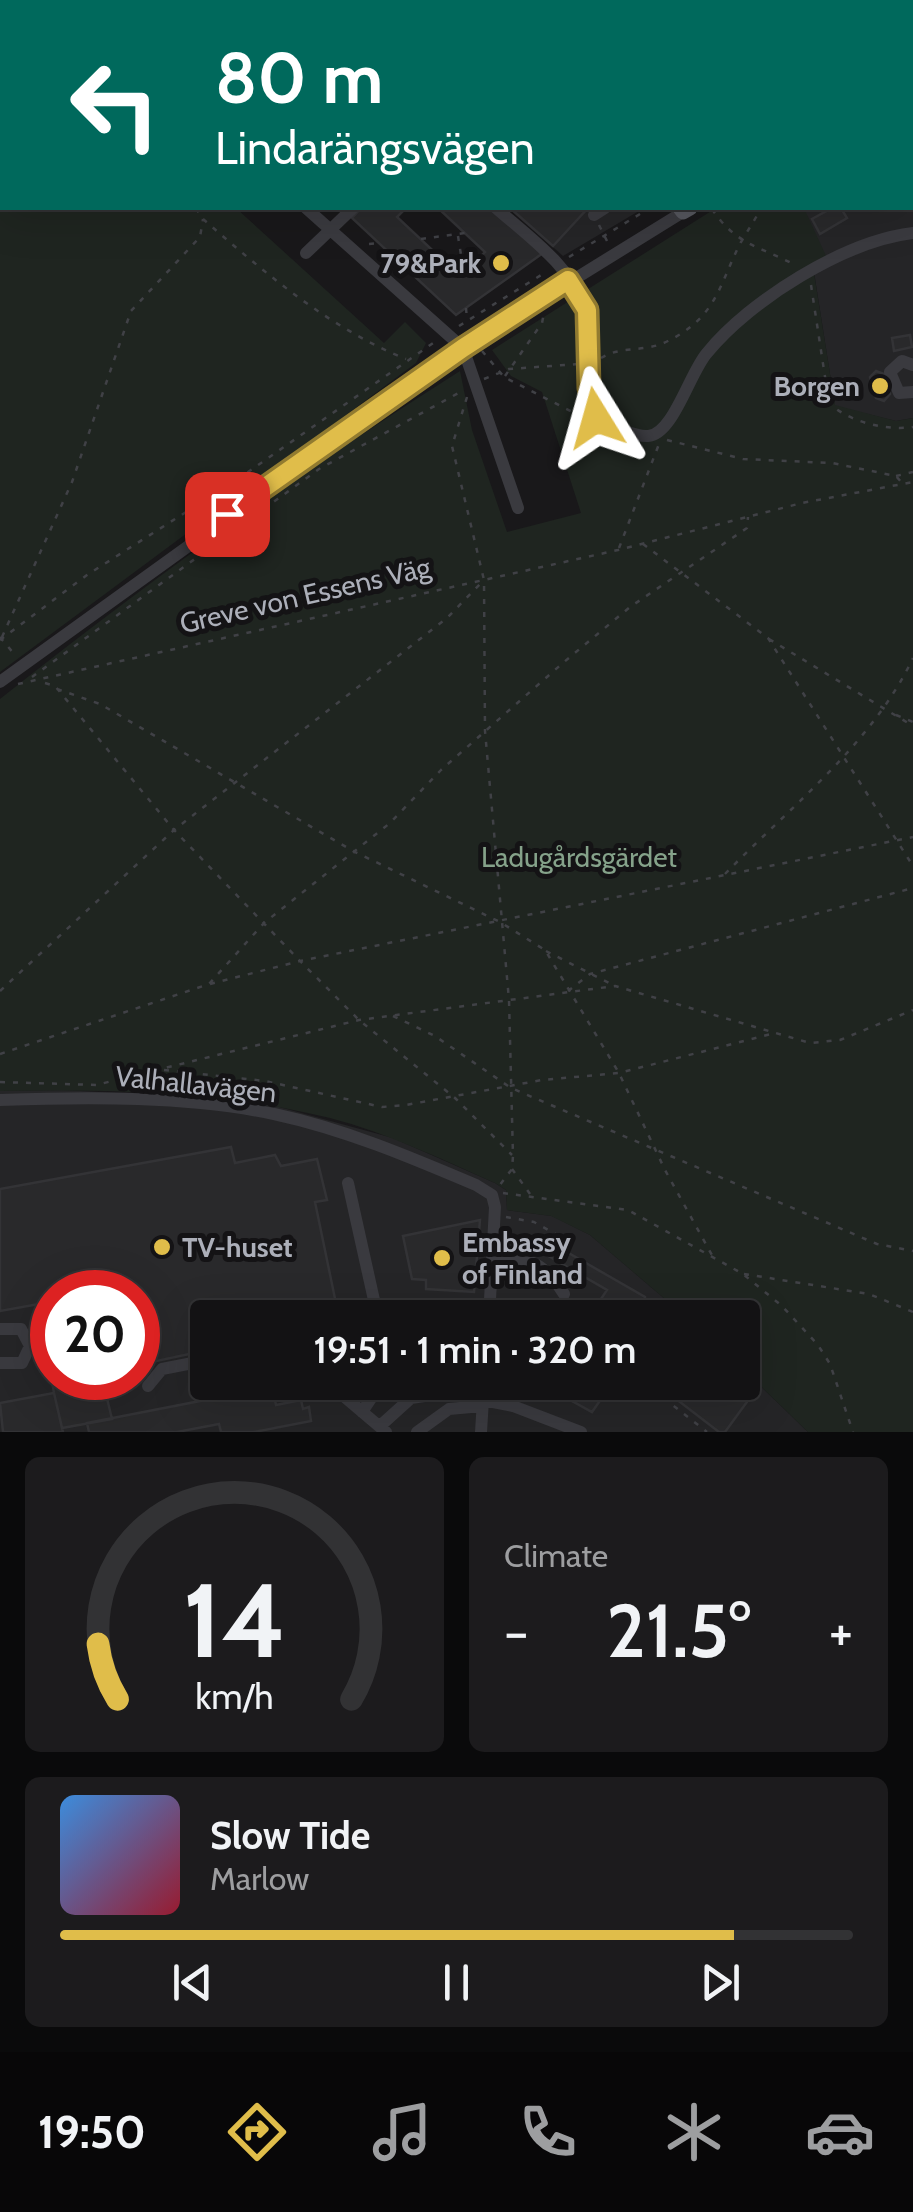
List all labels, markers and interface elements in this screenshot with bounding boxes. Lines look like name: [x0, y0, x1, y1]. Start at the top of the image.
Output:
text: 80 m: [215, 35, 383, 121]
icon: left: [50, 40, 180, 170]
text: Lindarängsvägen: [215, 121, 535, 175]
place label: 79&Park: [380, 246, 481, 280]
marker: 79&Park: [490, 252, 512, 274]
position arrow: [544, 366, 648, 470]
place label: Borgen: [774, 369, 860, 403]
marker: Borgen: [869, 375, 891, 397]
pin: [185, 472, 270, 557]
icon: arrive: [200, 487, 255, 542]
street label: Greve von Essens Väg: [176, 549, 435, 640]
park label: Ladugårdsgärdet: [481, 840, 677, 874]
street label: Valhallavägen: [114, 1059, 278, 1109]
place label: Embassy of Finland: [462, 1225, 583, 1291]
place label: TV-huset: [182, 1230, 293, 1264]
marker: TV-huset: [151, 1236, 173, 1258]
marker: Embassy of Finland: [431, 1247, 453, 1269]
speed limit sign: 20: [30, 1270, 160, 1400]
text: 19:51 · 1 min · 320 m: [314, 1326, 636, 1373]
text: Climate: [504, 1536, 608, 1575]
text: 14: [183, 1557, 286, 1683]
text: 21.5°: [606, 1585, 751, 1676]
text: −: [504, 1598, 528, 1665]
text: +: [829, 1598, 853, 1665]
text: km/h: [195, 1675, 274, 1718]
text: Slow Tide: [210, 1812, 370, 1859]
text: Marlow: [210, 1859, 309, 1898]
icon: previous: [165, 1955, 220, 2010]
icon: pause: [429, 1955, 484, 2010]
icon: next: [693, 1955, 748, 2010]
icon: directions: [222, 2097, 292, 2167]
icon: music: [367, 2097, 437, 2167]
icon: phone: [513, 2097, 583, 2167]
icon: climate: [659, 2097, 729, 2167]
icon: car: [805, 2097, 875, 2167]
text: 19:50: [38, 2105, 146, 2159]

